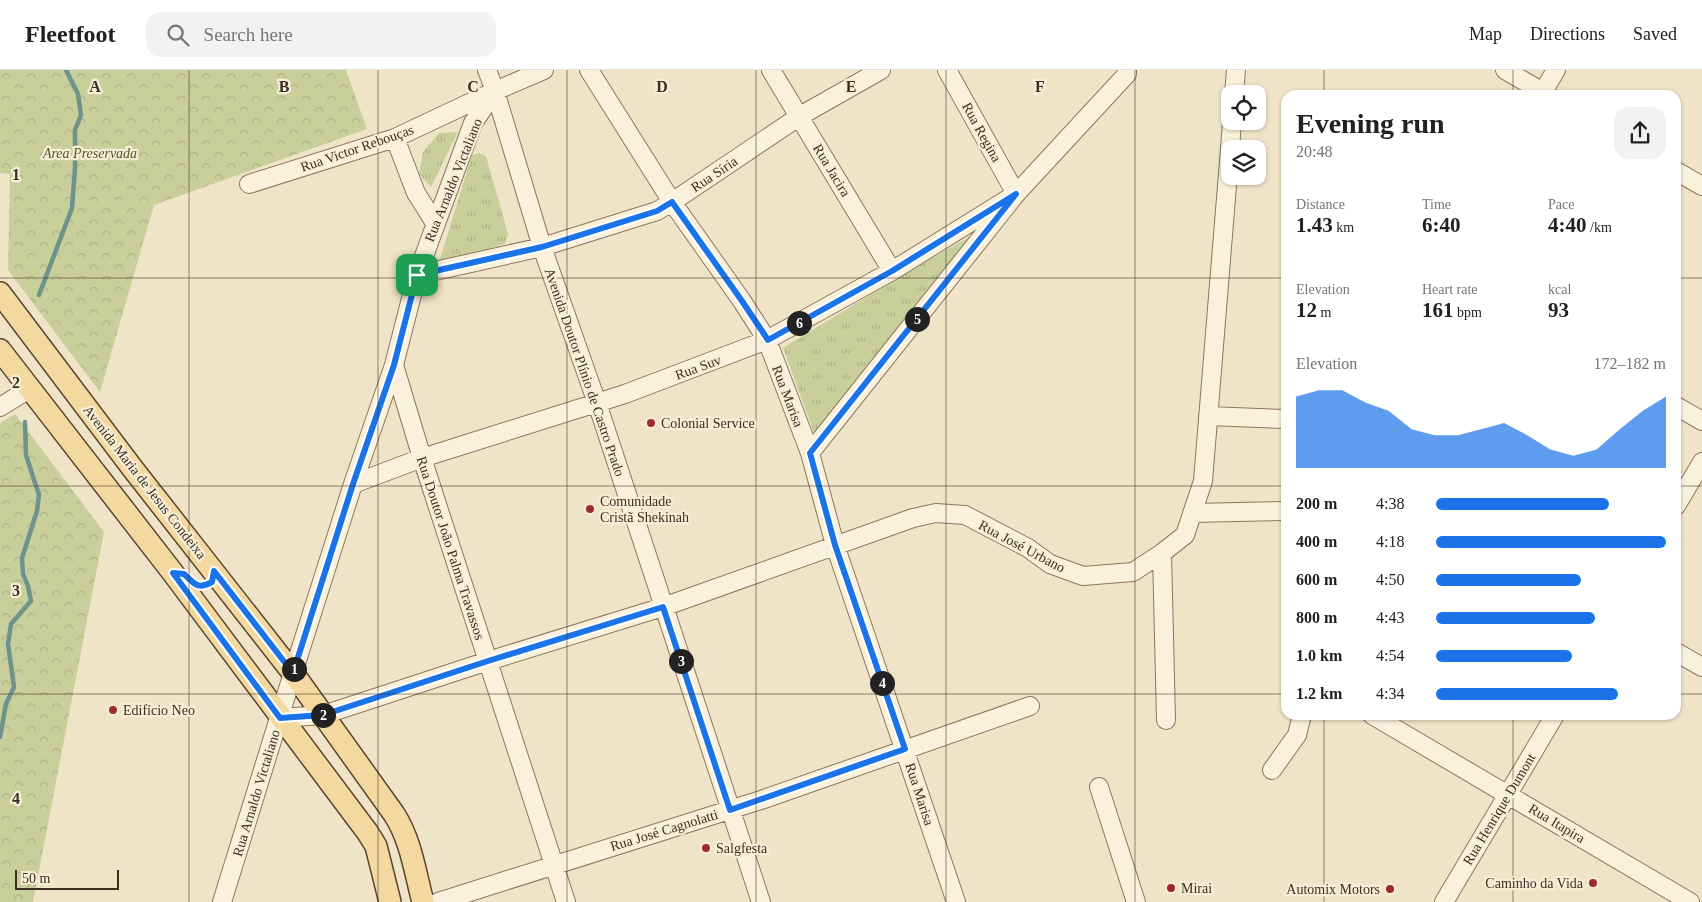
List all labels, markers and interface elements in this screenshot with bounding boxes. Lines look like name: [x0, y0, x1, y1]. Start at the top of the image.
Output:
search box: [146, 12, 496, 57]
text: Fleetfoot: [25, 21, 116, 47]
icon: search: [164, 21, 192, 49]
text: Search here: [204, 24, 293, 45]
text: Map: [1469, 24, 1502, 44]
text: Directions: [1530, 24, 1605, 44]
text: Saved: [1633, 24, 1677, 44]
text: A: [89, 78, 101, 95]
text: B: [279, 78, 290, 95]
text: C: [467, 78, 479, 95]
text: D: [656, 78, 668, 95]
text: E: [846, 78, 856, 95]
text: F: [1035, 78, 1045, 95]
map controls: [1221, 85, 1266, 185]
button: locate: [1221, 85, 1266, 130]
street label: Rua Regina: [959, 100, 1004, 165]
button: share: [1614, 107, 1666, 159]
text: Evening run: [1296, 108, 1445, 139]
street label: Rua Arnaldo Victaliano: [422, 116, 485, 244]
street label: Rua Victor Rebouças: [299, 122, 416, 175]
button: layers: [1221, 140, 1266, 185]
street label: Rua Jacira: [810, 141, 854, 200]
text: 20:48: [1296, 143, 1332, 160]
park label: Area Preservada: [42, 146, 137, 161]
street label: Rua Síria: [688, 153, 741, 195]
text: 1: [12, 166, 20, 183]
text: Distance: [1296, 197, 1345, 212]
text: Time: [1422, 197, 1451, 212]
text: Pace: [1548, 197, 1574, 212]
text: 1.43: [1296, 213, 1333, 237]
text: 6:40: [1422, 213, 1461, 237]
text: 4:40: [1548, 213, 1587, 237]
text: km: [1333, 220, 1354, 235]
text: /km: [1587, 220, 1612, 235]
pin: [396, 254, 438, 296]
icon: arrive: [403, 261, 431, 289]
street label: Avenida Doutor Plínio de Castro Prado: [542, 266, 627, 478]
text: Elevation: [1296, 282, 1350, 297]
text: Heart rate: [1422, 282, 1478, 297]
text: kcal: [1548, 282, 1571, 297]
text: 12: [1296, 298, 1317, 322]
text: 161: [1422, 298, 1454, 322]
text: 93: [1548, 298, 1569, 322]
text: m: [1317, 305, 1331, 320]
text: bpm: [1454, 305, 1482, 320]
pin: 5: [904, 306, 930, 332]
pin: 6: [786, 310, 812, 336]
text: 5: [914, 312, 921, 327]
text: 6: [796, 316, 803, 331]
street label: Rua Suv: [673, 352, 723, 383]
text: Elevation: [1296, 355, 1357, 372]
text: 172–182 m: [1594, 355, 1666, 372]
street label: Rua Marisa: [769, 363, 806, 430]
text: 2: [12, 374, 20, 391]
street label: Avenida Maria de Jesus Condeixa: [80, 403, 210, 562]
place label: Colonial Service: [661, 416, 755, 431]
marker: Colonial Service: [645, 417, 657, 429]
street label: Rua Doutor João Palma Travassos: [414, 454, 487, 642]
place label: Comunidade Cristã Shekinah: [600, 494, 689, 525]
text: 200 m: [1296, 495, 1337, 512]
text: 4:38: [1376, 495, 1404, 512]
marker: Comunidade Cristã Shekinah: [584, 503, 596, 515]
street label: Rua José Urbano: [976, 517, 1068, 576]
text: 400 m: [1296, 533, 1337, 550]
text: 4:18: [1376, 533, 1404, 550]
text: 600 m: [1296, 571, 1337, 588]
text: 4:50: [1376, 571, 1404, 588]
text: 3: [12, 582, 20, 599]
text: 800 m: [1296, 609, 1337, 626]
text: 4:43: [1376, 609, 1404, 626]
text: 1.0 km: [1296, 647, 1342, 664]
text: 4:54: [1376, 647, 1404, 664]
pin: 3: [668, 648, 694, 674]
text: 3: [678, 654, 685, 669]
pin: 1: [282, 656, 306, 682]
text: 1: [291, 662, 298, 677]
pin: 4: [870, 670, 894, 696]
text: 4: [879, 676, 886, 691]
text: 1.2 km: [1296, 685, 1342, 702]
text: 4:34: [1376, 685, 1404, 702]
pin: 2: [310, 702, 336, 728]
place label: Edifício Neo: [123, 703, 195, 718]
marker: Edifício Neo: [107, 704, 119, 716]
text: 2: [320, 708, 327, 723]
street label: Rua Arnaldo Victaliano: [230, 728, 283, 858]
street label: Rua Henrique Dumont: [1460, 751, 1539, 868]
street label: Rua Marisa: [902, 761, 937, 828]
text: 4: [12, 790, 20, 807]
street label: Rua Itapira: [1526, 801, 1588, 846]
street label: Rua José Cagnolatti: [608, 807, 720, 854]
place label: Salgfesta: [716, 841, 768, 856]
marker: Salgfesta: [700, 842, 712, 854]
scale bar: [15, 867, 119, 890]
text: 50 m: [22, 871, 50, 886]
place label: Caminho da Vida: [1485, 876, 1584, 891]
marker: Caminho da Vida: [1587, 877, 1599, 889]
place label: Mirai: [1181, 881, 1212, 896]
marker: Mirai: [1165, 882, 1177, 894]
place label: Automix Motors: [1286, 882, 1380, 897]
marker: Automix Motors: [1384, 883, 1396, 895]

